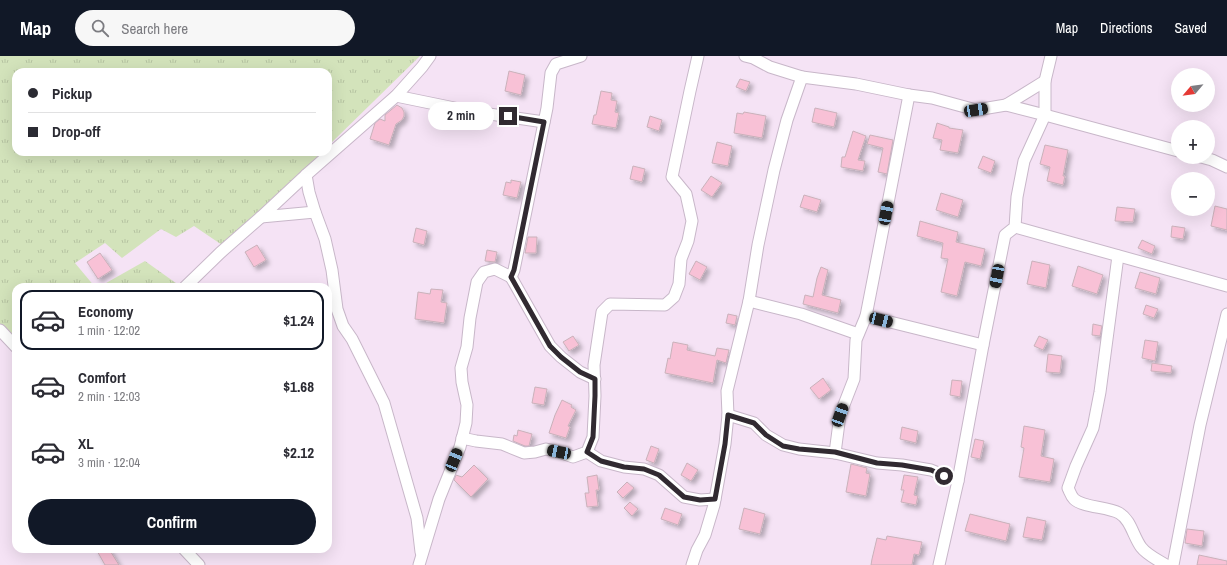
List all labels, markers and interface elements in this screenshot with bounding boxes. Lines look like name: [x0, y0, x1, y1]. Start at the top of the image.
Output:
search box: [75, 10, 355, 46]
text: Map: [20, 15, 51, 41]
icon: search: [89, 17, 111, 39]
text: Search here: [121, 18, 188, 39]
text: Map: [1056, 19, 1078, 37]
text: Directions: [1100, 19, 1152, 37]
text: Saved: [1174, 19, 1207, 37]
north arrow: [1171, 68, 1215, 112]
map controls: [1171, 68, 1215, 216]
text: Pickup: [52, 83, 92, 104]
callout: 2 min: [428, 102, 494, 130]
car: [963, 102, 989, 118]
text: 2 min: [447, 107, 475, 124]
route end: [499, 107, 517, 125]
button: +: [1171, 120, 1215, 164]
text: Drop-off: [52, 121, 101, 142]
button: −: [1171, 172, 1215, 216]
car: [878, 200, 894, 226]
car: [989, 263, 1005, 289]
text: Economy: [78, 301, 133, 322]
icon: car: [30, 302, 66, 338]
text: $1.24: [283, 310, 314, 331]
car: [868, 311, 894, 329]
text: 1 min · 12:02: [78, 322, 140, 339]
text: Comfort: [78, 367, 126, 388]
icon: car: [30, 368, 66, 404]
text: $1.68: [283, 376, 314, 397]
text: 2 min · 12:03: [78, 388, 140, 405]
car: [830, 402, 850, 428]
text: XL: [78, 433, 94, 454]
icon: car: [30, 434, 66, 470]
text: $2.12: [283, 442, 314, 463]
car: [546, 444, 572, 460]
car: [444, 447, 464, 473]
text: 3 min · 12:04: [78, 454, 140, 471]
route start: [935, 467, 953, 485]
button: Confirm: [28, 499, 316, 545]

